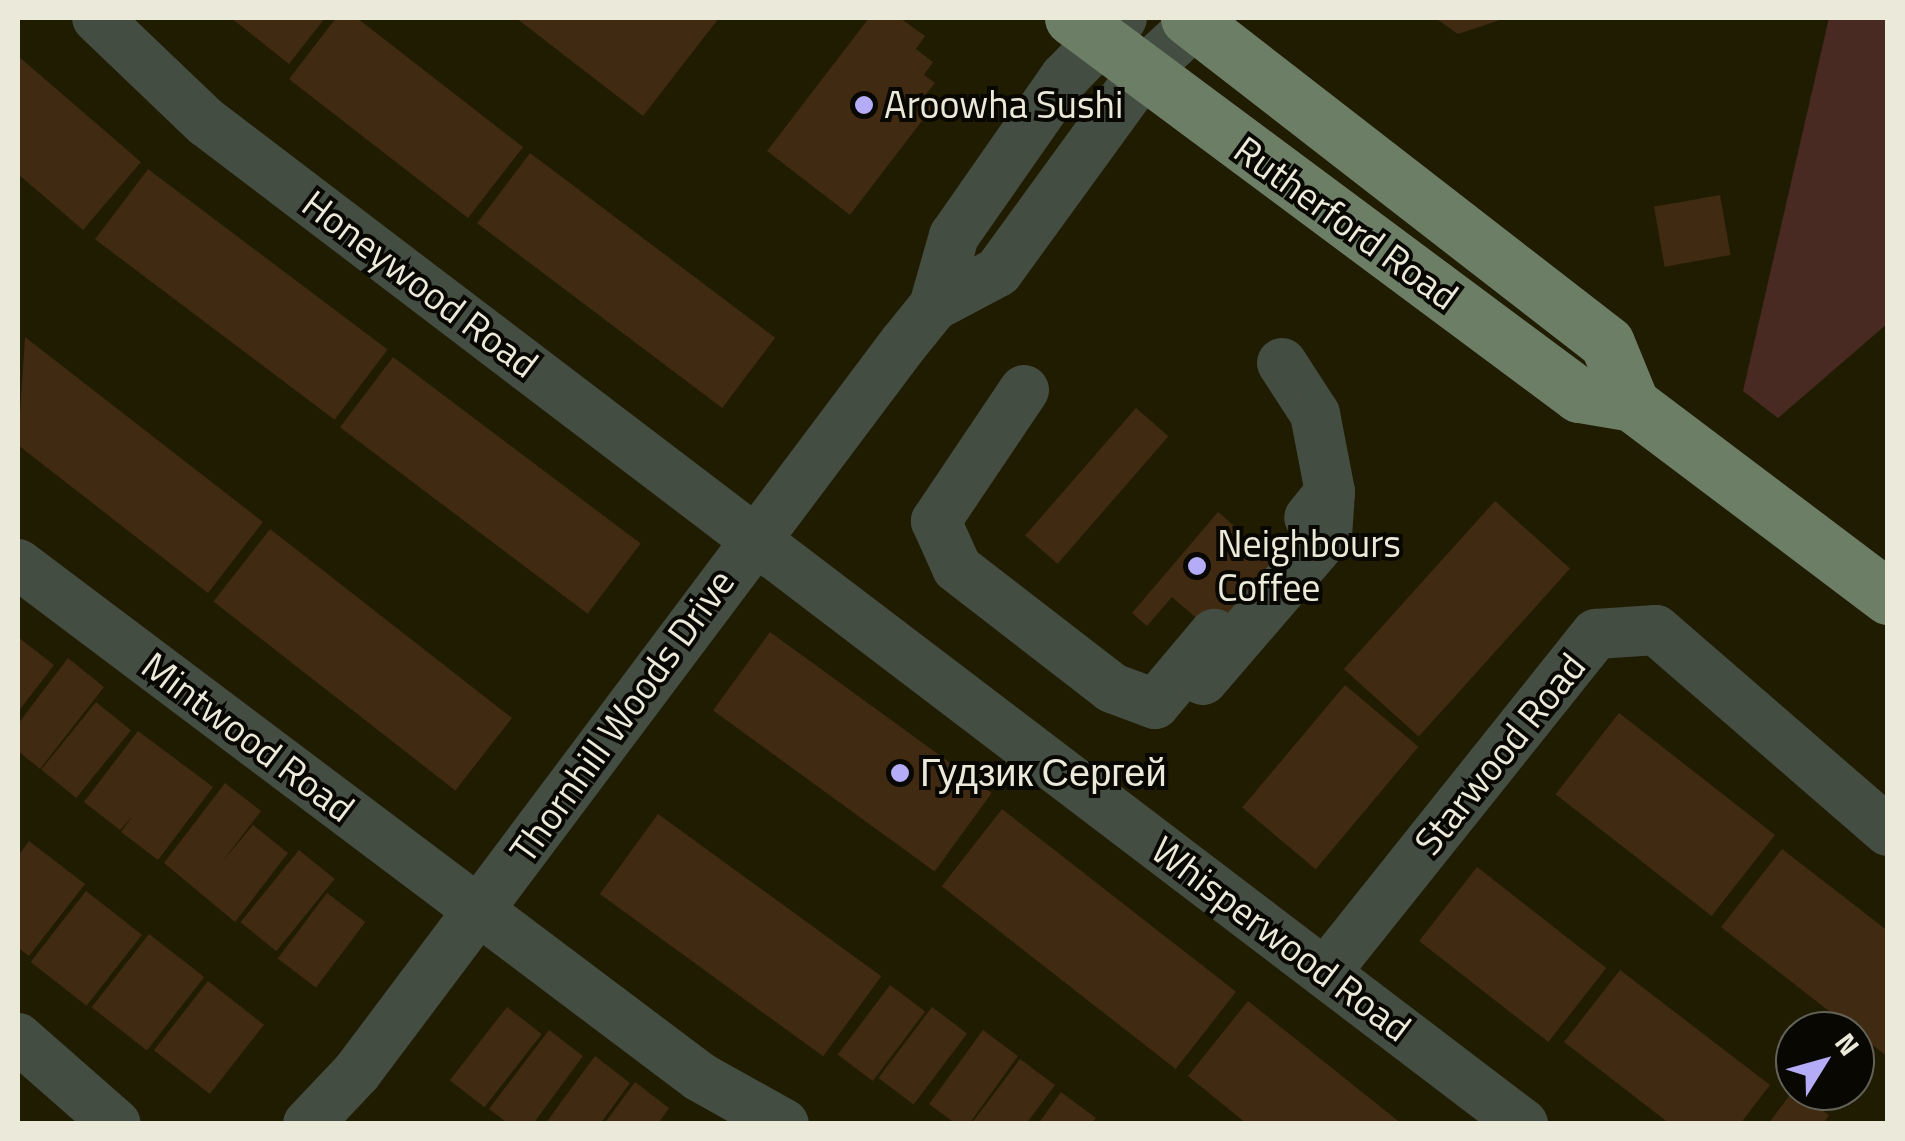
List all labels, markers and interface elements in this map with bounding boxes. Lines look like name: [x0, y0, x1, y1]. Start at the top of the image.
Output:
place label: Aroowha Sushi: [884, 82, 1123, 128]
marker: Aroowha Sushi: [853, 94, 875, 116]
street label: Rutherford Road: [1225, 127, 1467, 319]
street label: Honeywood Road: [293, 181, 547, 387]
place label: Neighbours Coffee: [1217, 521, 1401, 610]
marker: Neighbours Coffee: [1186, 555, 1208, 577]
street label: Thornhill Woods Drive: [500, 561, 744, 871]
street label: Mintwood Road: [133, 643, 363, 831]
street label: Starwood Road: [1405, 644, 1595, 864]
place label: Гудзик Сергей: [920, 750, 1167, 796]
marker: Гудзик Сергей: [889, 762, 911, 784]
street label: Whisperwood Road: [1143, 827, 1419, 1051]
north arrow: [1775, 1011, 1875, 1111]
text: N: [1825, 1023, 1871, 1065]

